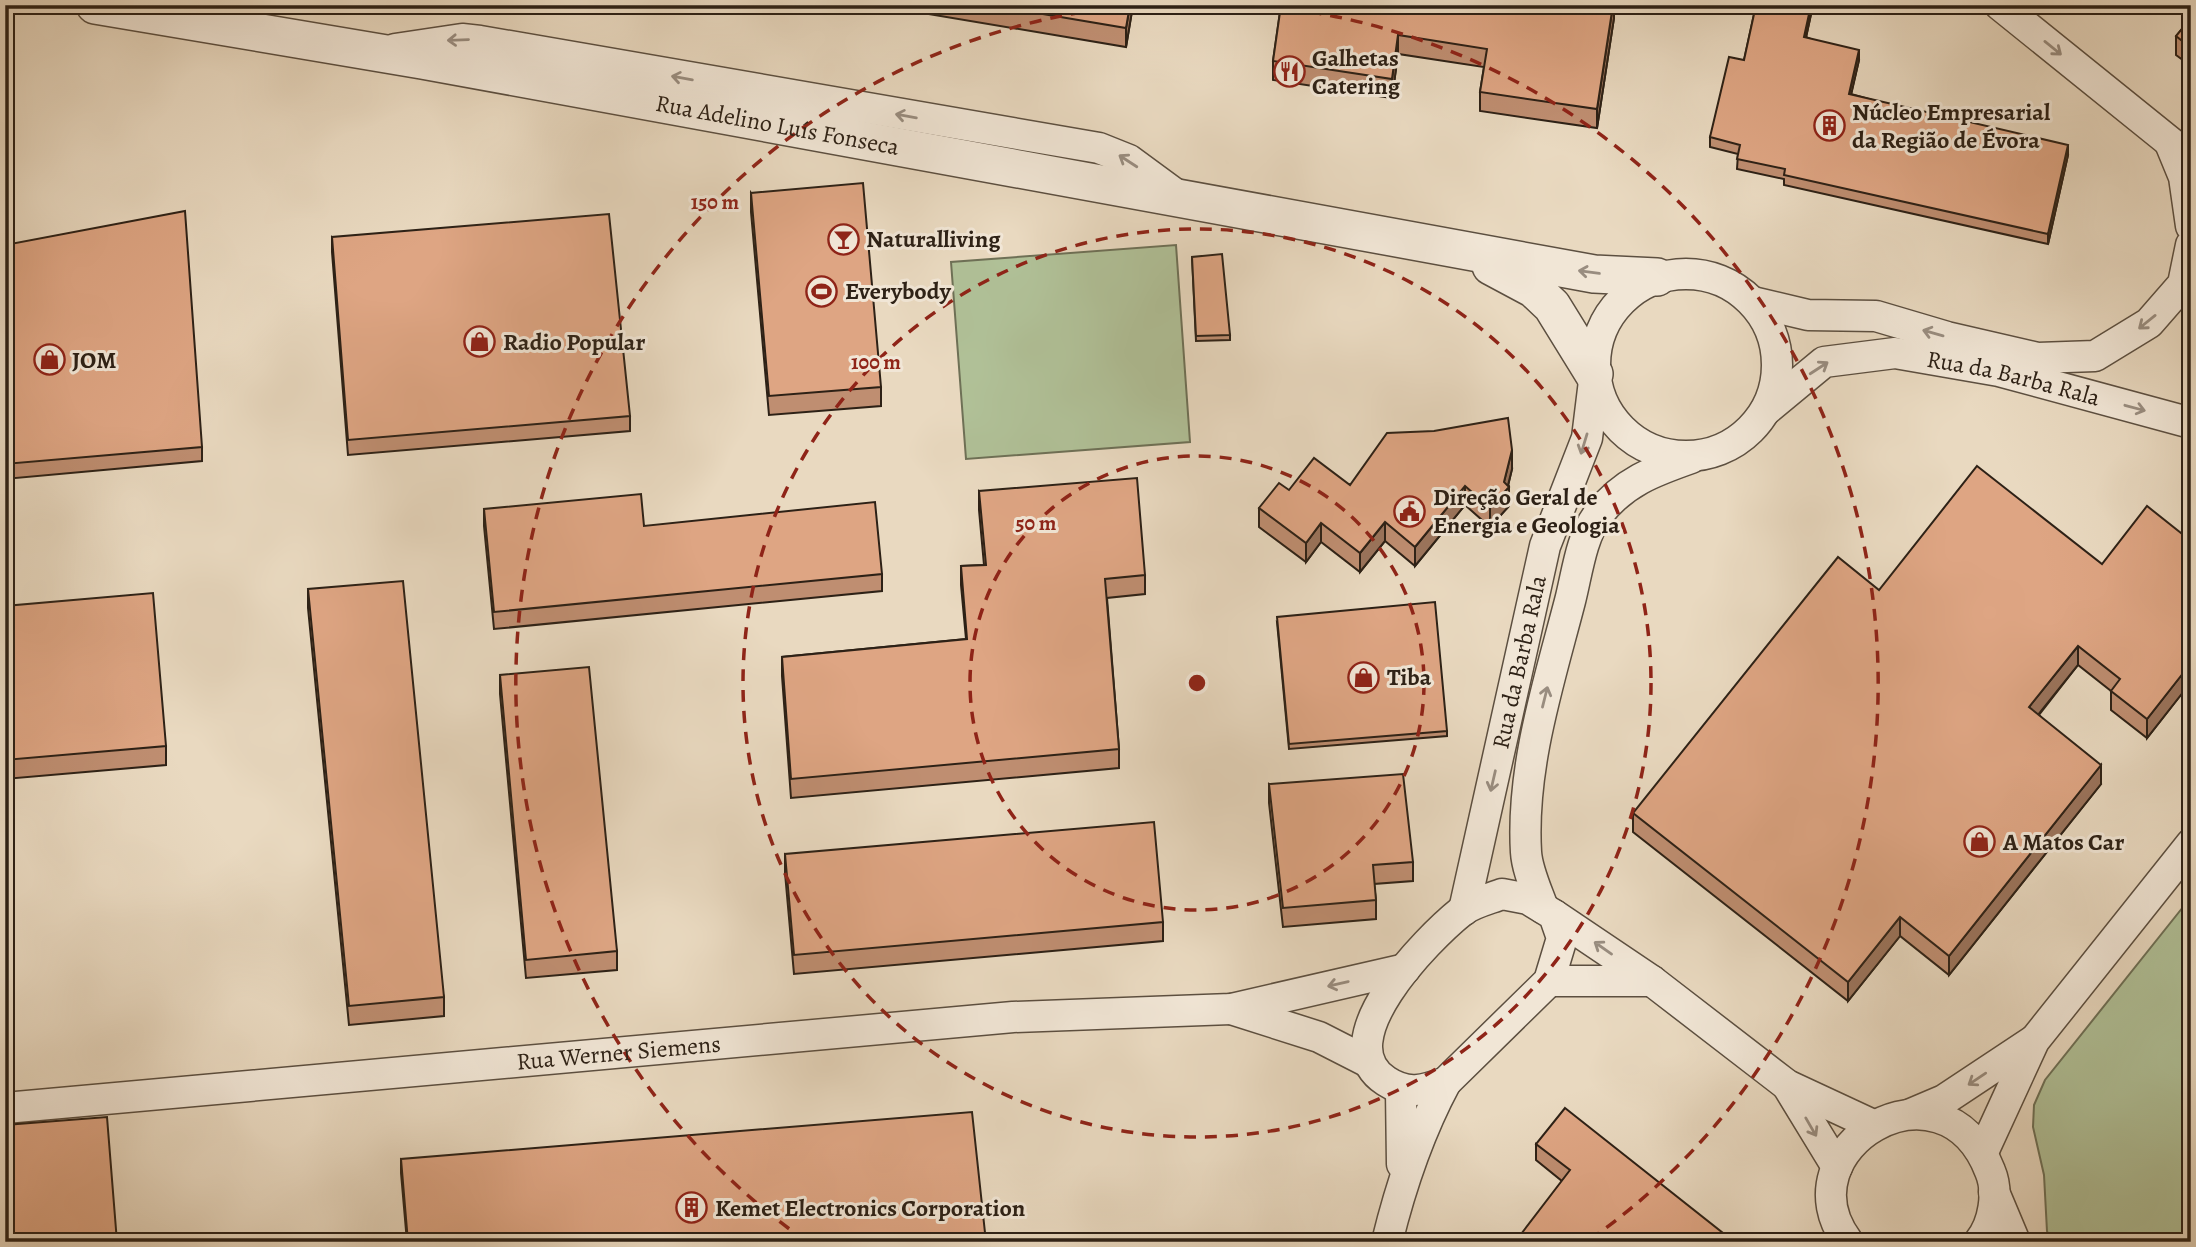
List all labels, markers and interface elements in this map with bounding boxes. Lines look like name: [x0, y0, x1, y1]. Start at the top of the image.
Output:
one-way arrow: [447, 34, 470, 47]
one-way arrow: [2044, 40, 2062, 56]
place label: Galhetas Catering: [1312, 42, 1401, 102]
restaurant icon: Galhetas Catering: [1272, 55, 1306, 89]
one-way arrow: [671, 71, 694, 84]
street label: Rua Adelino Luís Fonseca: [653, 87, 903, 163]
place label: Núcleo Empresarial da Região de Évora: [1852, 96, 2051, 156]
one-way arrow: [896, 109, 918, 122]
building icon: Núcleo Empresarial da Região de Évora: [1812, 109, 1846, 143]
one-way arrow: [1119, 154, 1138, 169]
text: 150 m: [691, 188, 740, 216]
bar icon: Naturalliving: [826, 222, 860, 256]
place label: Naturalliving: [866, 223, 1001, 255]
one-way arrow: [1578, 265, 1601, 278]
sports icon: Everybody: [805, 274, 839, 308]
place label: Everybody: [845, 275, 952, 307]
one-way arrow: [2139, 314, 2157, 329]
shop icon: Radio Popular: [463, 325, 497, 359]
one-way arrow: [1922, 325, 1944, 338]
place label: Radio Popular: [503, 326, 645, 358]
shop icon: JOM: [32, 343, 66, 377]
street label: Rua da Barba Rala: [1924, 343, 2104, 414]
place label: JOM: [72, 344, 116, 376]
text: 100 m: [851, 348, 901, 376]
one-way arrow: [1809, 360, 1828, 375]
one-way arrow: [2123, 402, 2146, 415]
one-way arrow: [1577, 433, 1590, 455]
place label: Direção Geral de Energia e Geologia: [1433, 481, 1620, 541]
public building icon: Direção Geral de Energia e Geologia: [1393, 494, 1427, 528]
text: 50 m: [1016, 509, 1057, 537]
street label: Rua da Barba Rala: [1484, 571, 1554, 752]
shop icon: Tiba: [1347, 660, 1381, 694]
place label: Tiba: [1387, 661, 1432, 693]
centre of rings: [1185, 671, 1209, 695]
one-way arrow: [1539, 686, 1552, 709]
one-way arrow: [1485, 769, 1499, 792]
shop icon: A Matos Car: [1963, 825, 1997, 859]
place label: A Matos Car: [2002, 826, 2124, 858]
one-way arrow: [1594, 941, 1614, 955]
one-way arrow: [1327, 978, 1350, 992]
street label: Rua Werner Siemens: [515, 1027, 722, 1078]
one-way arrow: [1968, 1072, 1987, 1086]
one-way arrow: [1804, 1116, 1818, 1136]
building icon: Kemet Electronics Corporation: [675, 1191, 709, 1225]
place label: Kemet Electronics Corporation: [715, 1192, 1026, 1224]

